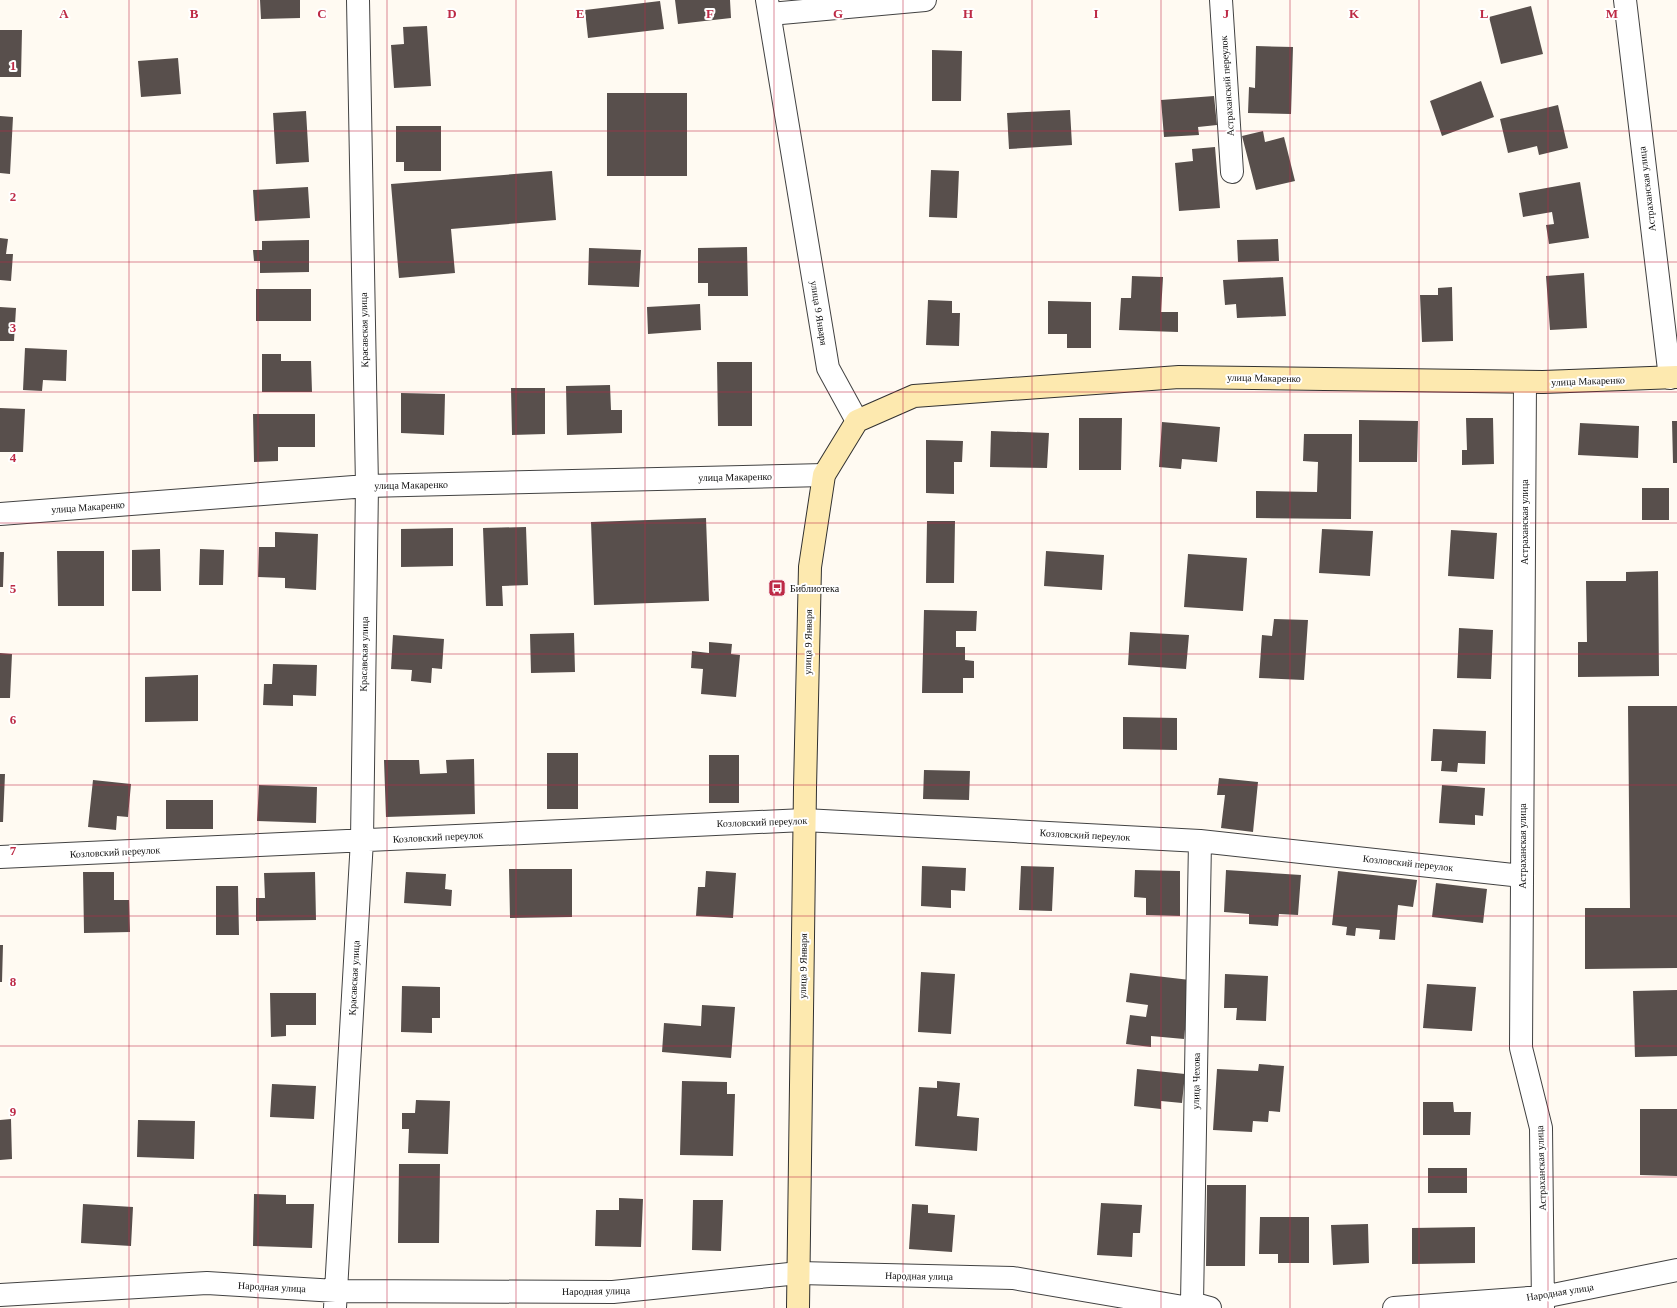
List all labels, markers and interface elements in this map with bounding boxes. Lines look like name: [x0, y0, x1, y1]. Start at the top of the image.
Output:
text: A: [59, 6, 69, 21]
text: B: [190, 6, 199, 21]
text: C: [317, 6, 327, 21]
text: D: [447, 6, 457, 21]
text: E: [576, 6, 584, 21]
text: F: [706, 6, 714, 21]
text: G: [833, 6, 843, 21]
text: H: [963, 6, 973, 21]
text: I: [1093, 6, 1099, 21]
text: J: [1223, 6, 1230, 21]
text: K: [1349, 6, 1360, 21]
text: L: [1480, 6, 1489, 21]
text: M: [1606, 6, 1618, 21]
street label: Астраханский переулок: [1218, 35, 1236, 137]
text: 1: [10, 58, 16, 73]
street label: Астраханская улица: [1636, 145, 1658, 232]
text: 2: [10, 189, 16, 204]
street label: улица 9 Января: [808, 280, 830, 347]
street label: Красавская улица: [358, 292, 370, 368]
text: 3: [10, 320, 17, 335]
street label: улица Макаренко: [1227, 372, 1301, 384]
street label: улица Макаренко: [1551, 374, 1625, 388]
text: 4: [10, 450, 17, 465]
street label: улица Макаренко: [698, 471, 772, 483]
street label: улица Макаренко: [374, 479, 448, 491]
street label: Астраханская улица: [1519, 479, 1530, 565]
street label: улица Макаренко: [51, 499, 125, 515]
bus stop icon: Библиотека: [767, 578, 787, 598]
text: 5: [10, 581, 17, 596]
place label: Библиотека: [790, 583, 840, 594]
street label: улица 9 Января: [802, 609, 814, 675]
street label: Красавская улица: [358, 616, 370, 692]
text: 6: [10, 712, 17, 727]
street label: Астраханская улица: [1517, 803, 1528, 889]
street label: Козловский переулок: [716, 815, 808, 829]
street label: Козловский переулок: [1039, 827, 1131, 843]
street label: Козловский переулок: [392, 829, 484, 845]
text: 7: [10, 843, 17, 858]
street label: Козловский переулок: [69, 844, 161, 860]
street label: Козловский переулок: [1362, 853, 1454, 873]
street label: улица 9 Января: [797, 933, 809, 999]
street label: Красавская улица: [347, 940, 361, 1016]
text: 8: [10, 974, 17, 989]
street label: улица Чехова: [1190, 1052, 1202, 1109]
text: 9: [10, 1104, 17, 1119]
street label: Астраханская улица: [1534, 1125, 1548, 1211]
street label: Народная улица: [885, 1270, 954, 1282]
street label: Народная улица: [238, 1280, 307, 1294]
street label: Народная улица: [1526, 1281, 1595, 1303]
street label: Народная улица: [562, 1285, 631, 1297]

